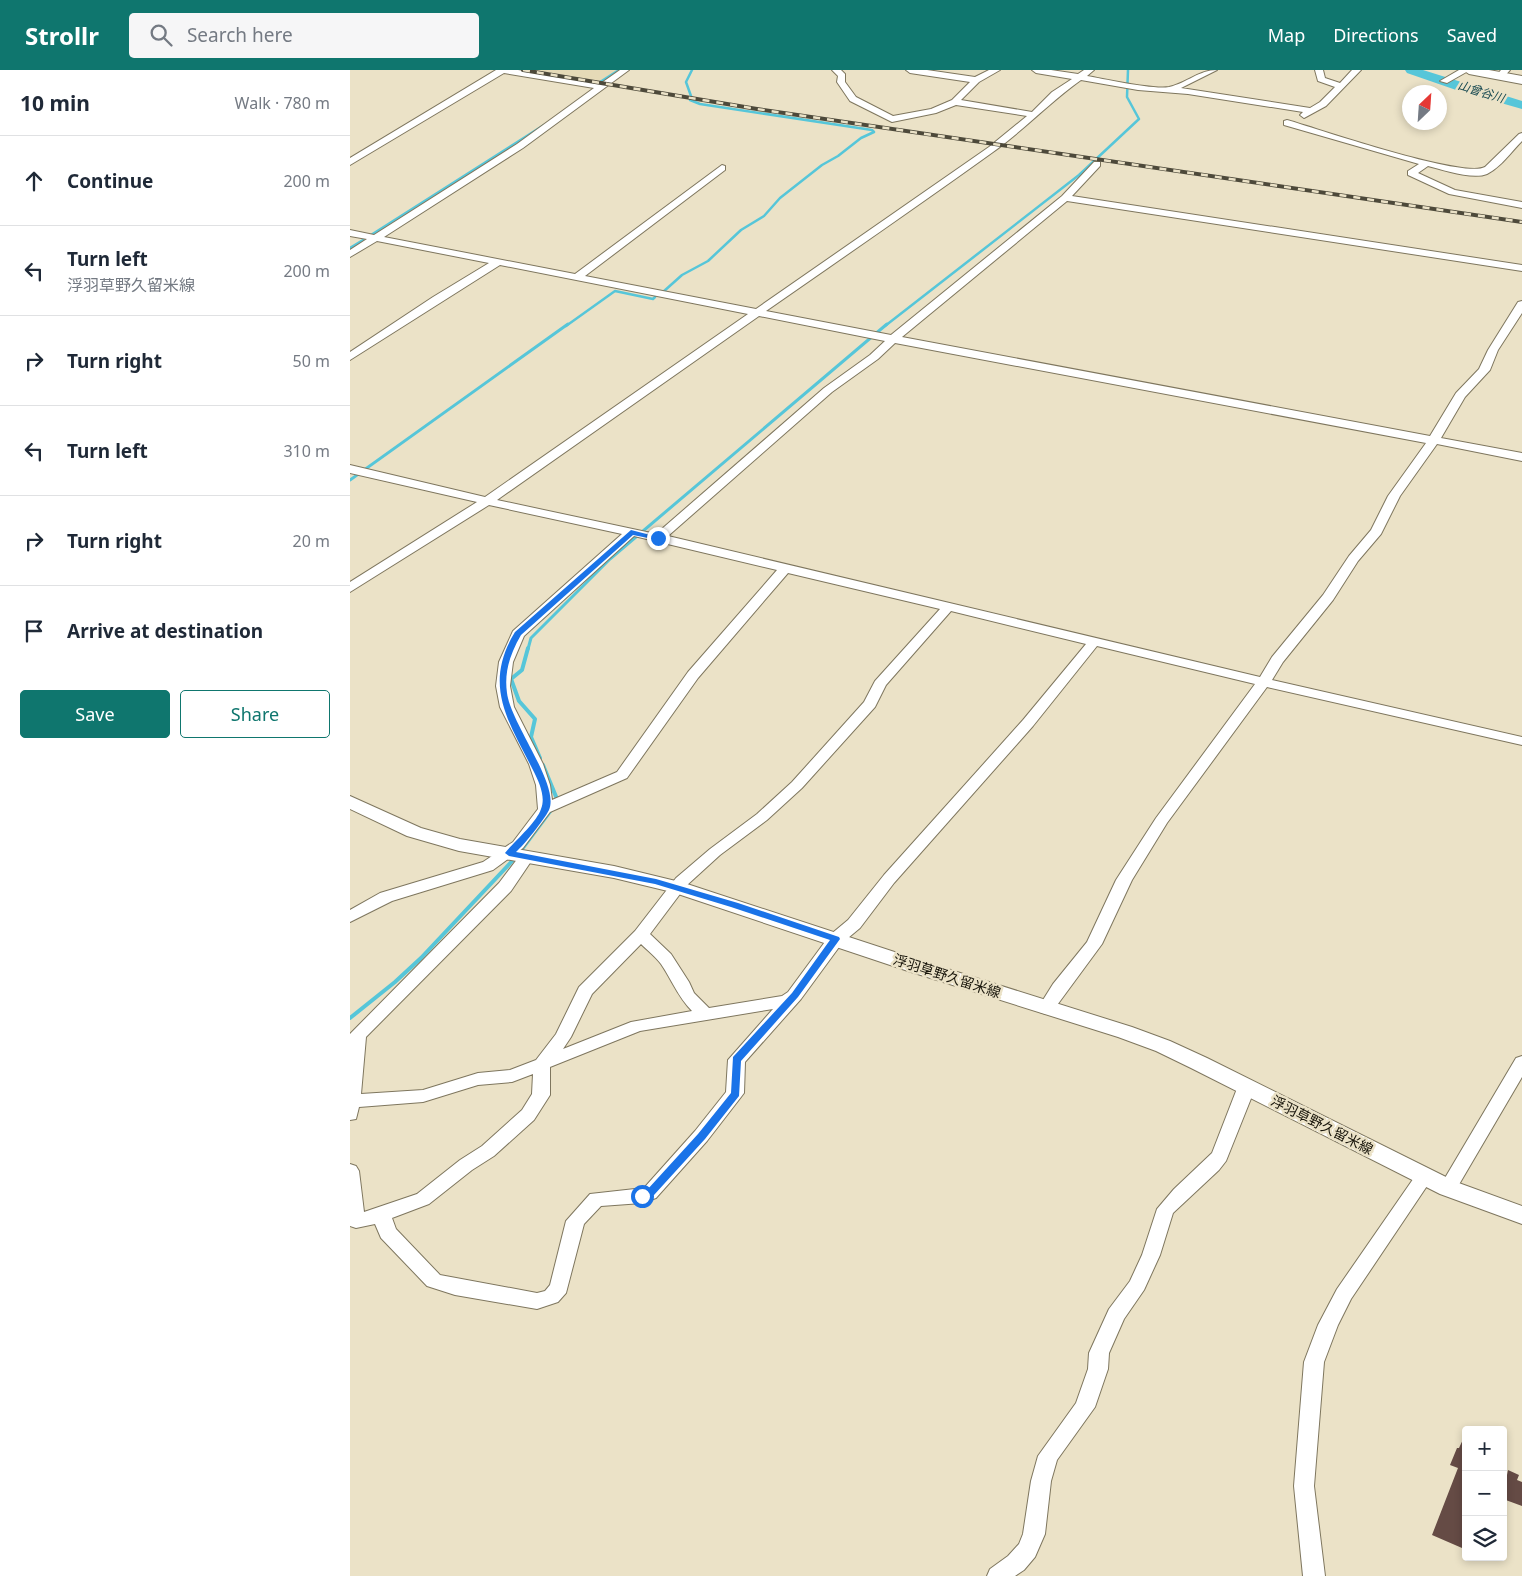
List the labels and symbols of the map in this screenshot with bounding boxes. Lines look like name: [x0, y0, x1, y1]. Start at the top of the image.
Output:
water label: 山曾谷川: [1456, 76, 1508, 107]
north arrow: [1402, 85, 1447, 130]
route end: [647, 527, 670, 550]
street label: 浮羽草野久留米線: [891, 949, 1003, 1002]
street label: 浮羽草野久留米線: [1268, 1091, 1376, 1158]
route start: [631, 1185, 654, 1208]

